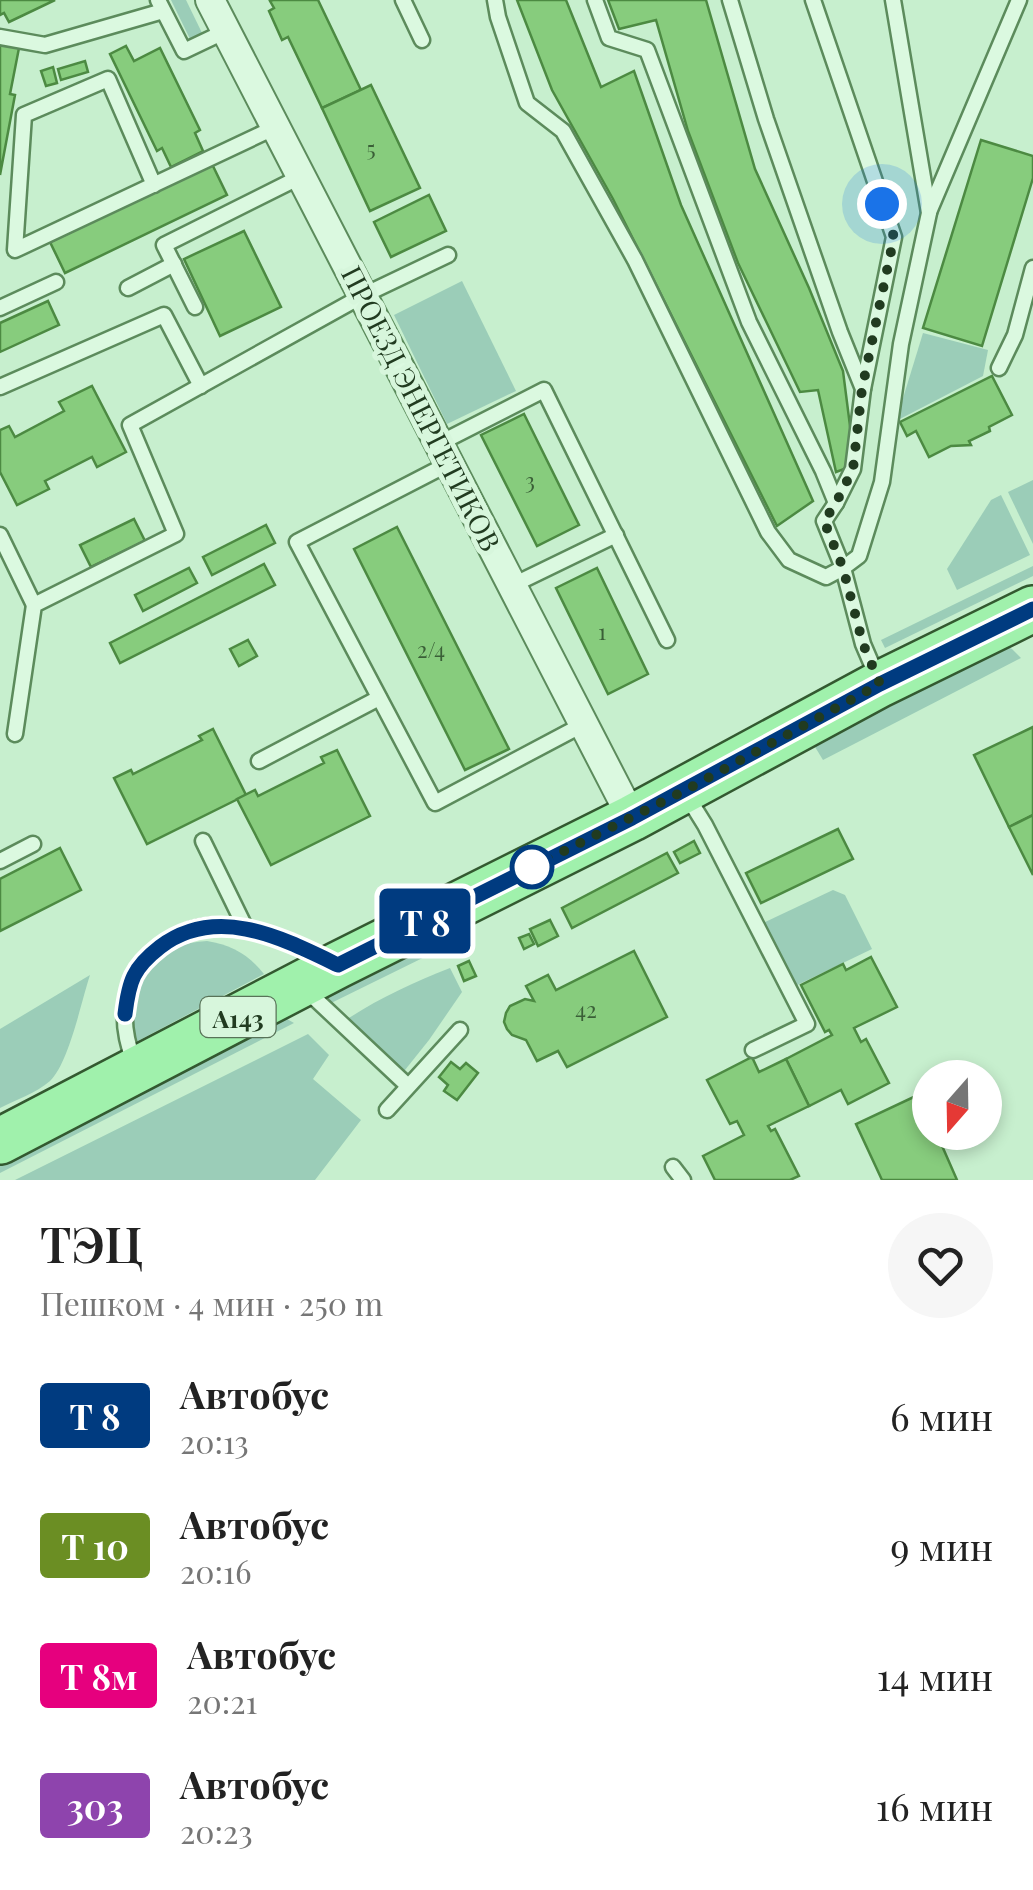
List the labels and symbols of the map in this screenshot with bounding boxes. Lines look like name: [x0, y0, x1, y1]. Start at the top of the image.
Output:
house number: 5: [366, 133, 376, 163]
your location: [857, 179, 907, 229]
street label: ПРОЕЗД ЭНЕРГЕТИКОВ: [334, 259, 510, 557]
house number: 3: [525, 465, 535, 495]
house number: 1: [598, 616, 606, 646]
house number: 2/4: [417, 634, 445, 664]
unlabelled marker: [511, 846, 553, 888]
line badge: Т 8: [368, 888, 482, 954]
house number: 42: [575, 994, 597, 1024]
road number: А143: [200, 997, 276, 1037]
north arrow: [912, 1060, 1002, 1150]

